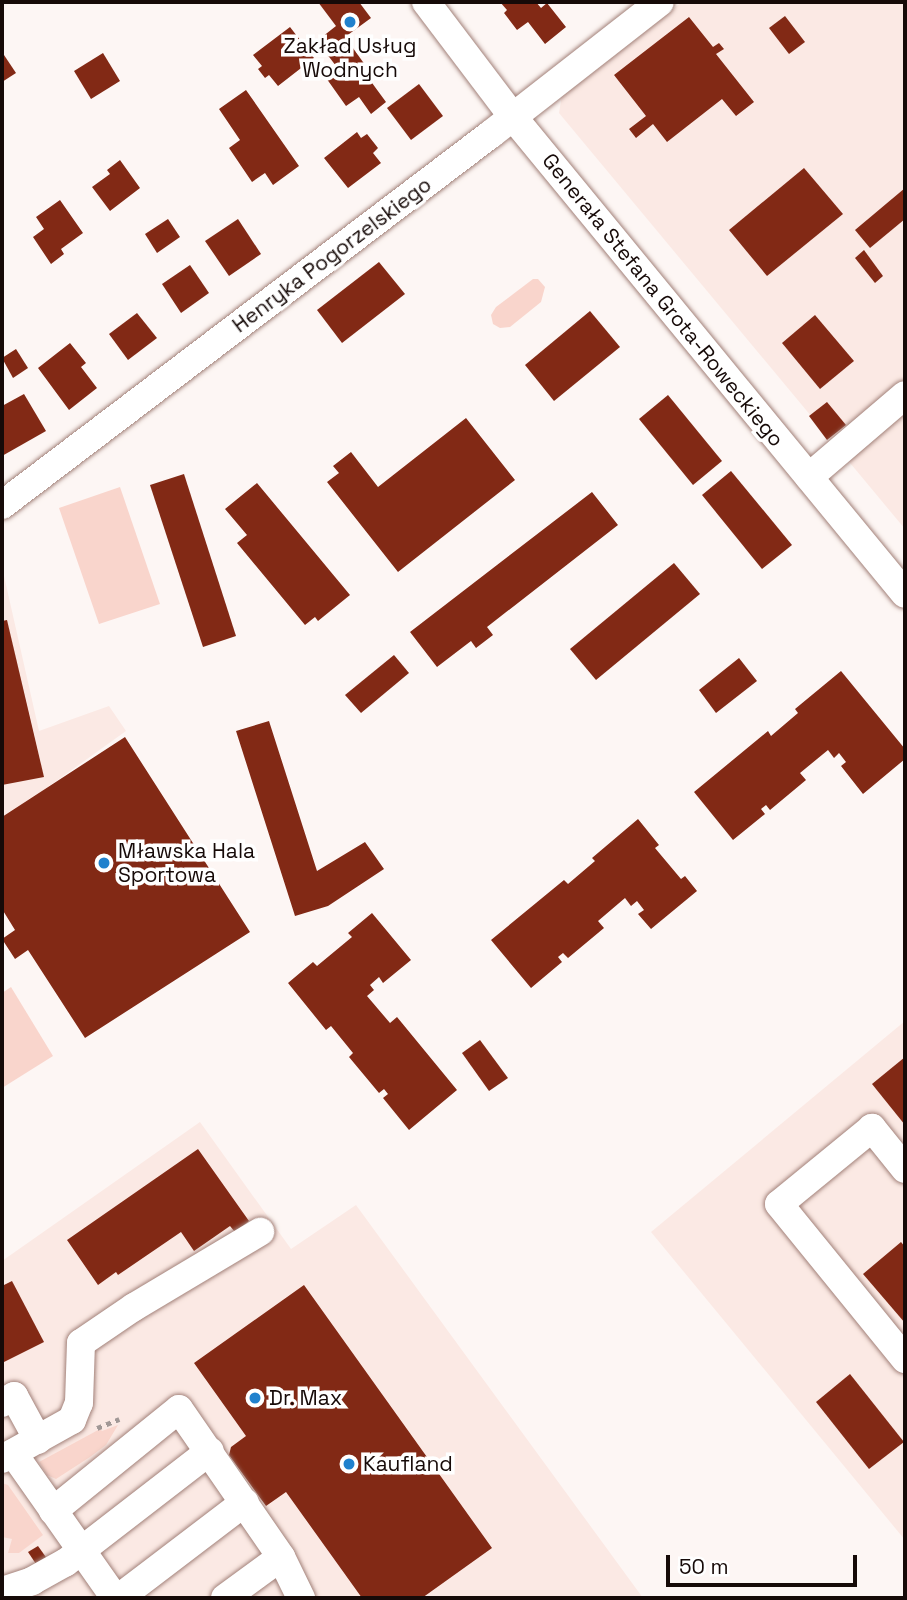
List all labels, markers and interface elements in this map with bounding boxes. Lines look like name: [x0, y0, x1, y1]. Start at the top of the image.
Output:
marker: Zakład Usług Wodnych: [342, 14, 358, 30]
place label: Zakład Usług Wodnych: [284, 33, 416, 83]
street label: Generała Stefana Grota-Roweckiego: [537, 148, 789, 452]
street label: Henryka Pogorzelskiego: [228, 172, 436, 338]
place label: Mławska Hala Sportowa: [118, 838, 255, 888]
marker: Mławska Hala Sportowa: [96, 855, 112, 871]
place label: Dr. Max: [269, 1385, 343, 1411]
marker: Dr. Max: [247, 1390, 263, 1406]
place label: Kaufland: [363, 1451, 453, 1477]
marker: Kaufland: [341, 1456, 357, 1472]
scale bar: [669, 1540, 860, 1584]
text: 50 m: [679, 1553, 729, 1580]

